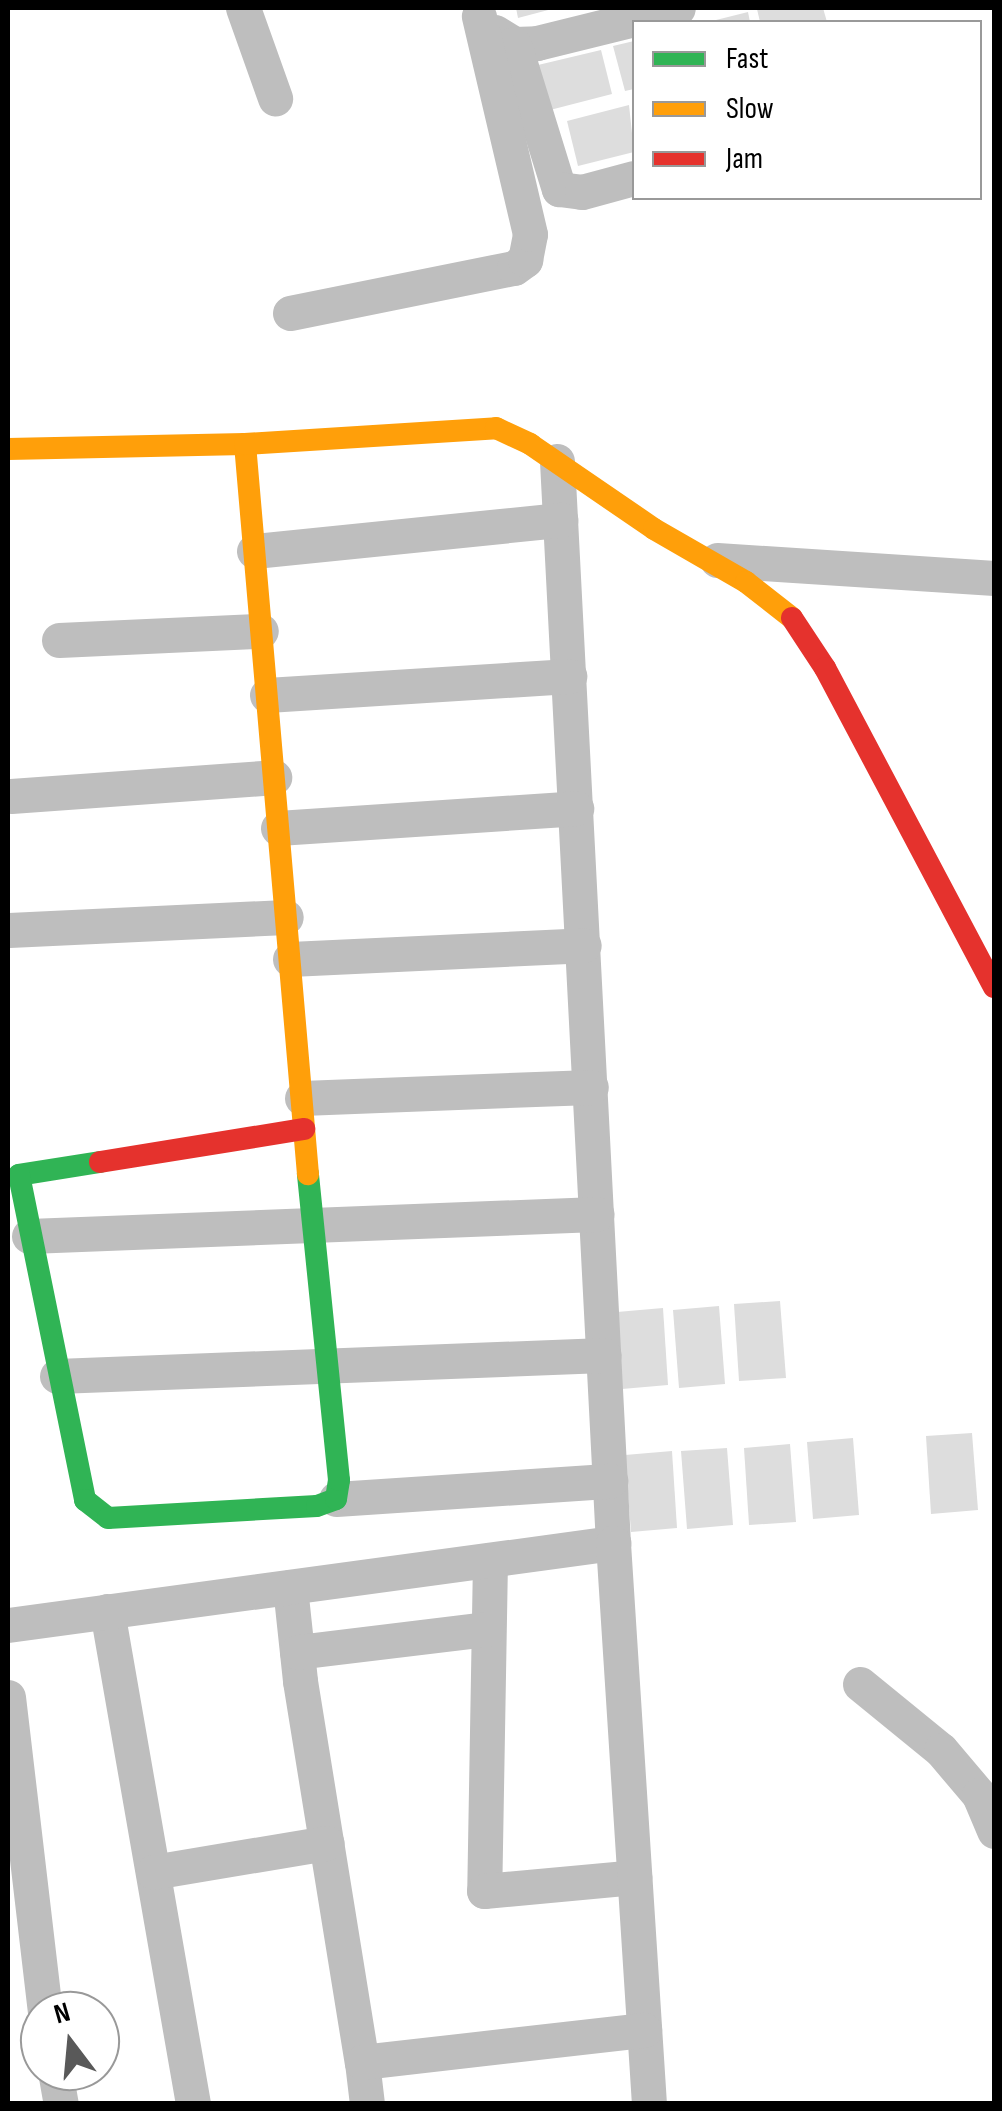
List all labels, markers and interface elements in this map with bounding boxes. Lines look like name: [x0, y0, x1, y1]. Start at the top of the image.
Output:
legend: [632, 20, 982, 200]
text: Fast: [726, 41, 768, 77]
text: Slow: [726, 91, 774, 127]
text: Jam: [726, 141, 763, 177]
north arrow: [20, 1991, 120, 2091]
text: N: [50, 1996, 74, 2032]

